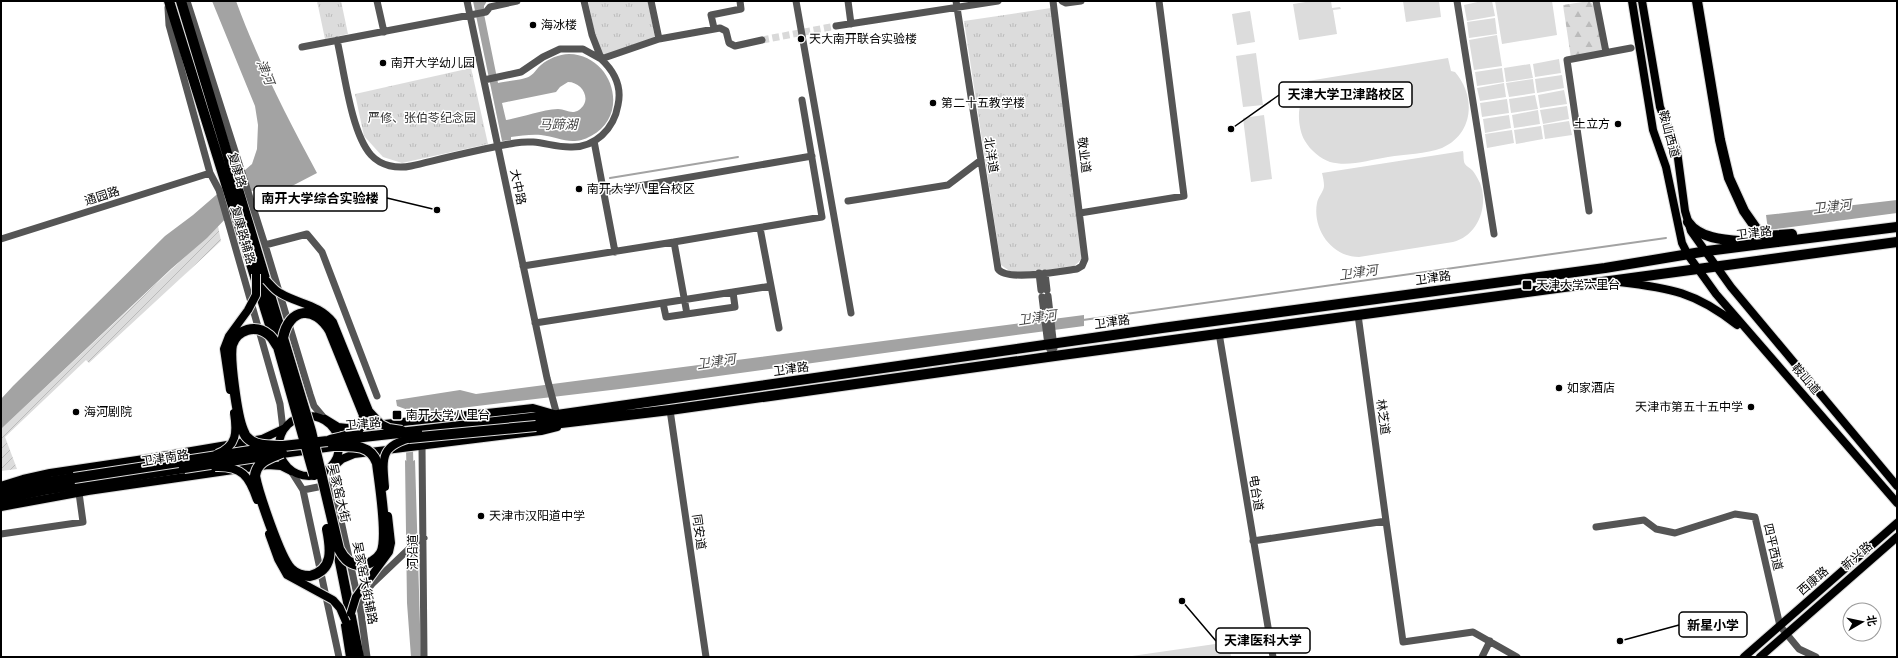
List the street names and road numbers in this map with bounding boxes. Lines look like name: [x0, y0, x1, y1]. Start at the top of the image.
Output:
street label: 鞍山西道: [1655, 108, 1684, 159]
street label: 北洋道: [980, 136, 1003, 174]
street label: 敬业道: [1074, 136, 1095, 174]
street label: 复康路: [224, 150, 251, 190]
street label: 大中路: [506, 168, 531, 206]
street label: 通园路: [82, 182, 122, 209]
street label: 复康路辅路: [227, 204, 260, 266]
street label: 卫津路: [1735, 222, 1773, 243]
street label: 卫津路: [1414, 267, 1452, 288]
street label: 卫津路: [1093, 311, 1131, 332]
street label: 卫津路: [772, 358, 810, 379]
street label: 鞍山道: [1788, 360, 1825, 398]
street label: 林芝道: [1373, 398, 1394, 436]
street label: 卫津路: [344, 413, 382, 434]
street label: 卫津南路: [140, 445, 190, 470]
street label: 吴家窑大街: [324, 462, 355, 524]
street label: 电台道: [1245, 474, 1268, 512]
street label: 同安道: [689, 513, 710, 551]
street label: 四平西道: [1760, 522, 1787, 572]
street label: 河沿道: [404, 534, 421, 570]
street label: 新兴路: [1838, 537, 1876, 574]
street label: 吴家窑大街辅路: [349, 540, 382, 626]
street label: 西康路: [1794, 562, 1832, 599]

